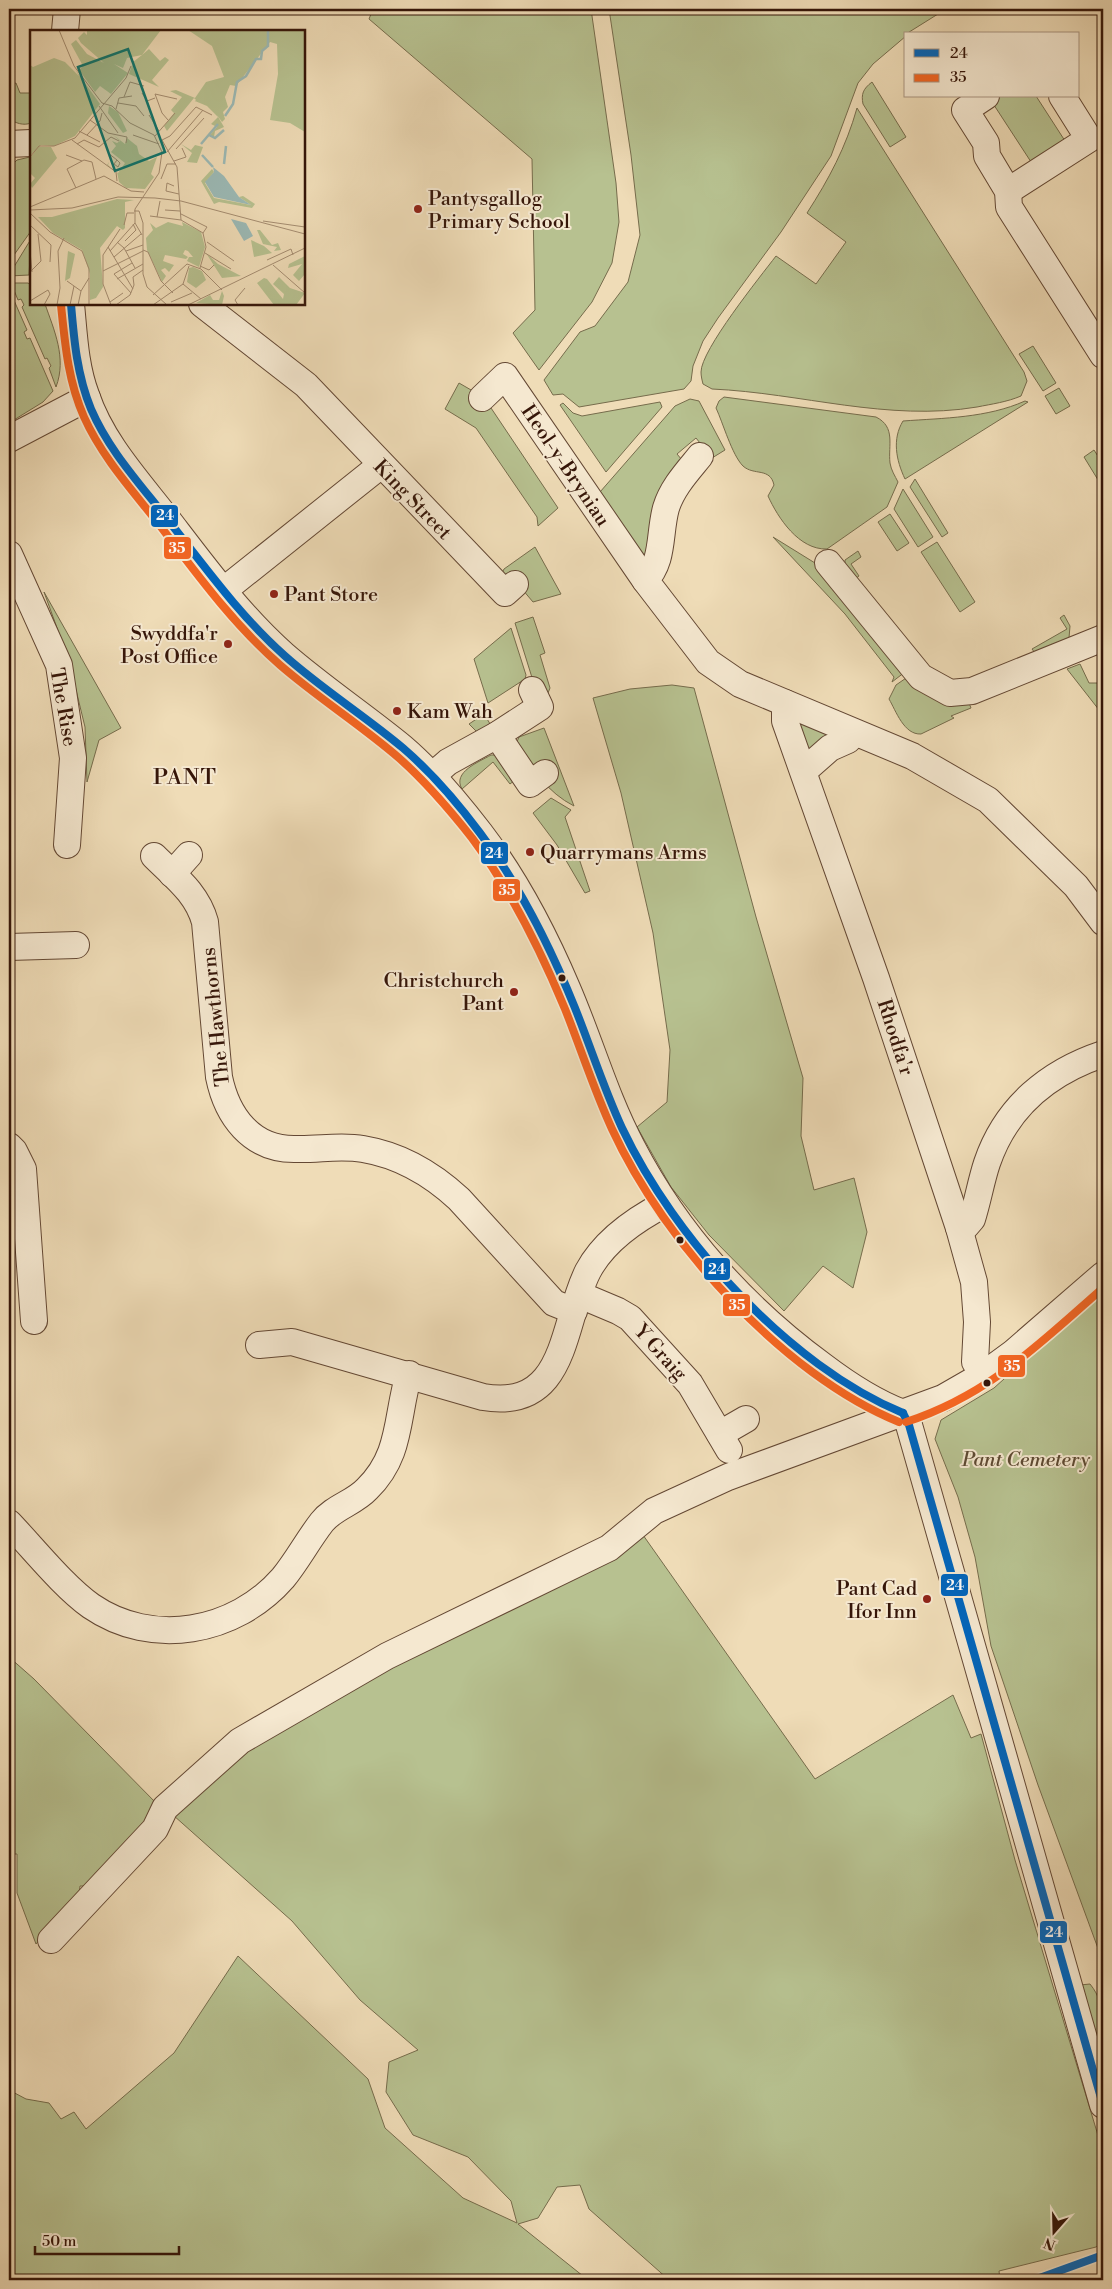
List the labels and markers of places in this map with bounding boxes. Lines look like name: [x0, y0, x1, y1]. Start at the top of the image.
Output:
place label: Pantysgallog Primary School: [428, 187, 570, 235]
marker: Pantysgallog Primary School: [412, 203, 424, 215]
place label: Pant Store: [284, 583, 378, 608]
marker: Pant Store: [268, 588, 280, 600]
place label: Swyddfa'r Post Office: [121, 622, 218, 670]
marker: Swyddfa'r Post Office: [222, 638, 234, 650]
place label: Kam Wah: [407, 700, 493, 725]
marker: Kam Wah: [391, 705, 403, 717]
place label: Quarrymans Arms: [540, 841, 707, 866]
marker: Quarrymans Arms: [524, 846, 536, 858]
place label: Christchurch Pant: [383, 969, 504, 1017]
unlabelled marker: [557, 973, 567, 983]
marker: Christchurch Pant: [508, 986, 520, 998]
unlabelled marker: [675, 1235, 685, 1245]
unlabelled marker: [982, 1378, 992, 1388]
place label: Pant Cad Ifor Inn: [836, 1577, 918, 1625]
marker: Pant Cad Ifor Inn: [921, 1593, 933, 1605]

